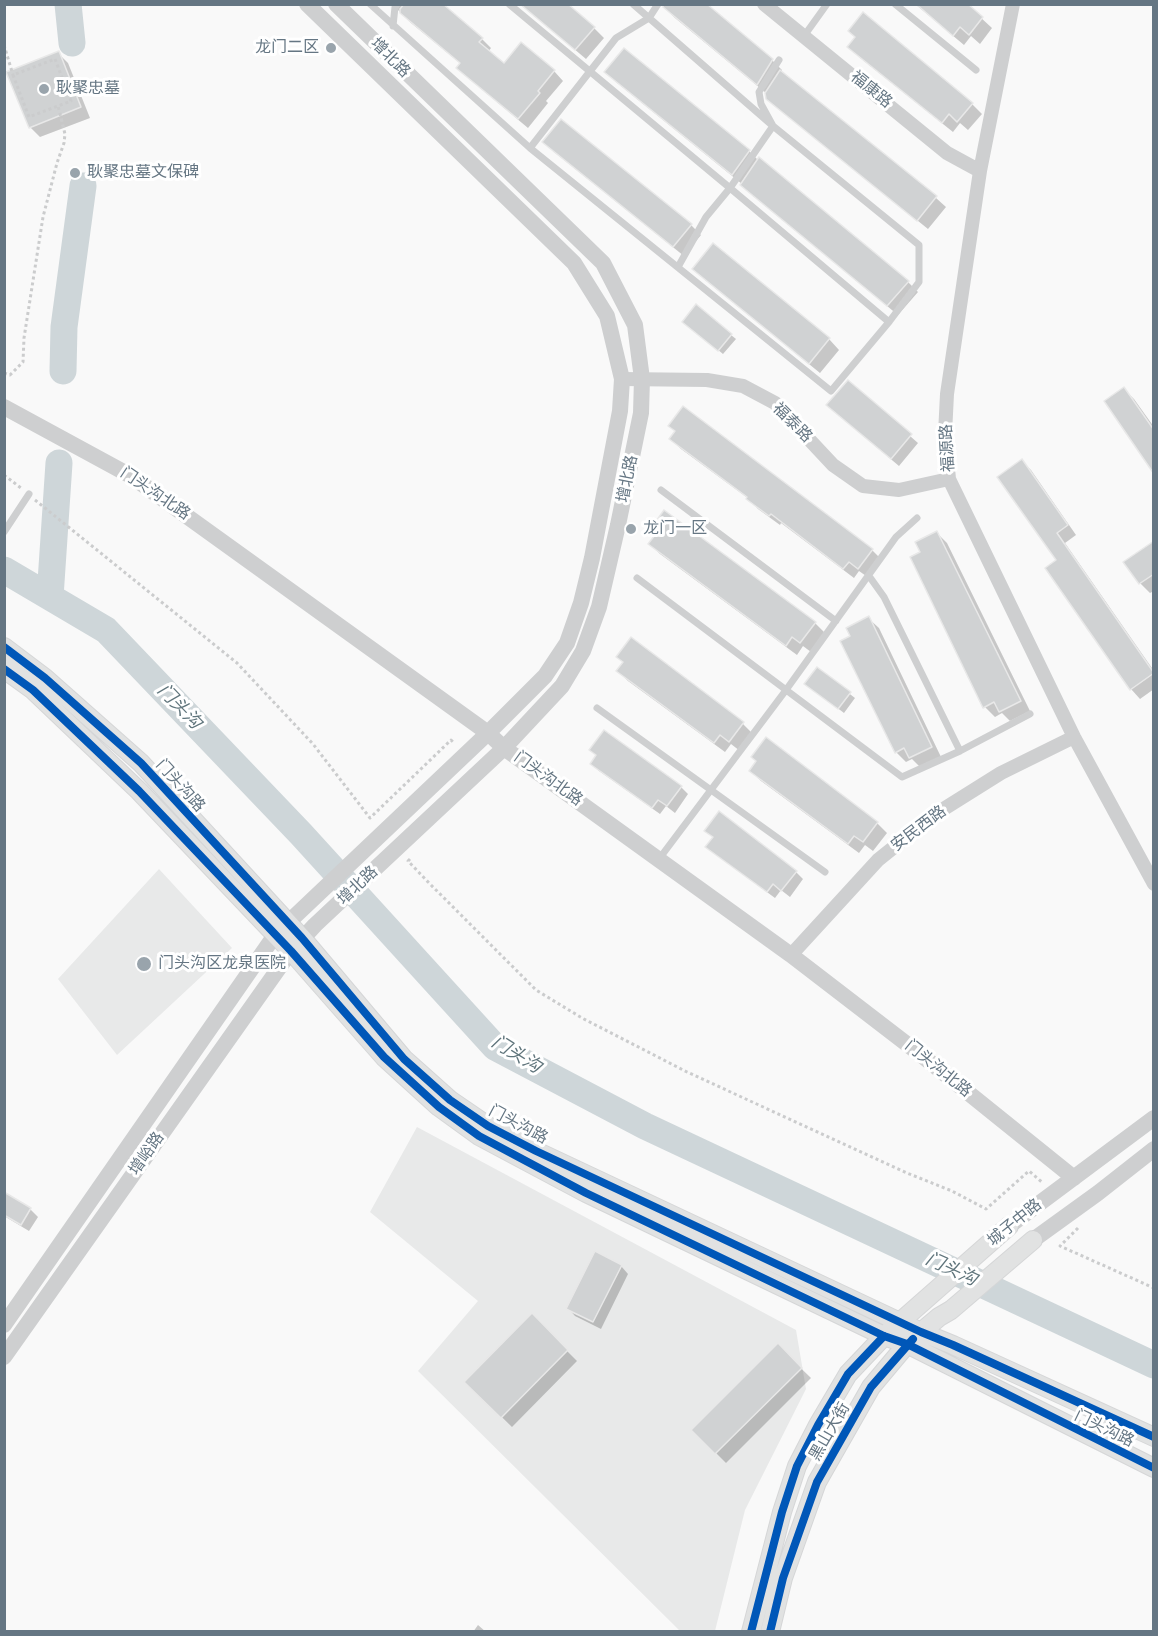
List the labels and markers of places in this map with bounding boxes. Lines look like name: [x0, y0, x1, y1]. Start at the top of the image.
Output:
place label: 龙门二区: [255, 38, 319, 58]
marker: 龙门二区: [324, 41, 338, 55]
place label: 耿聚忠墓: [56, 79, 120, 99]
marker: 耿聚忠墓: [37, 82, 51, 96]
place label: 耿聚忠墓文保碑: [87, 163, 199, 183]
marker: 耿聚忠墓文保碑: [68, 166, 82, 180]
place label: 龙门一区: [643, 519, 707, 539]
marker: 龙门一区: [624, 522, 638, 536]
place label: 门头沟区龙泉医院: [158, 954, 286, 974]
marker: 门头沟区龙泉医院: [135, 955, 153, 973]

